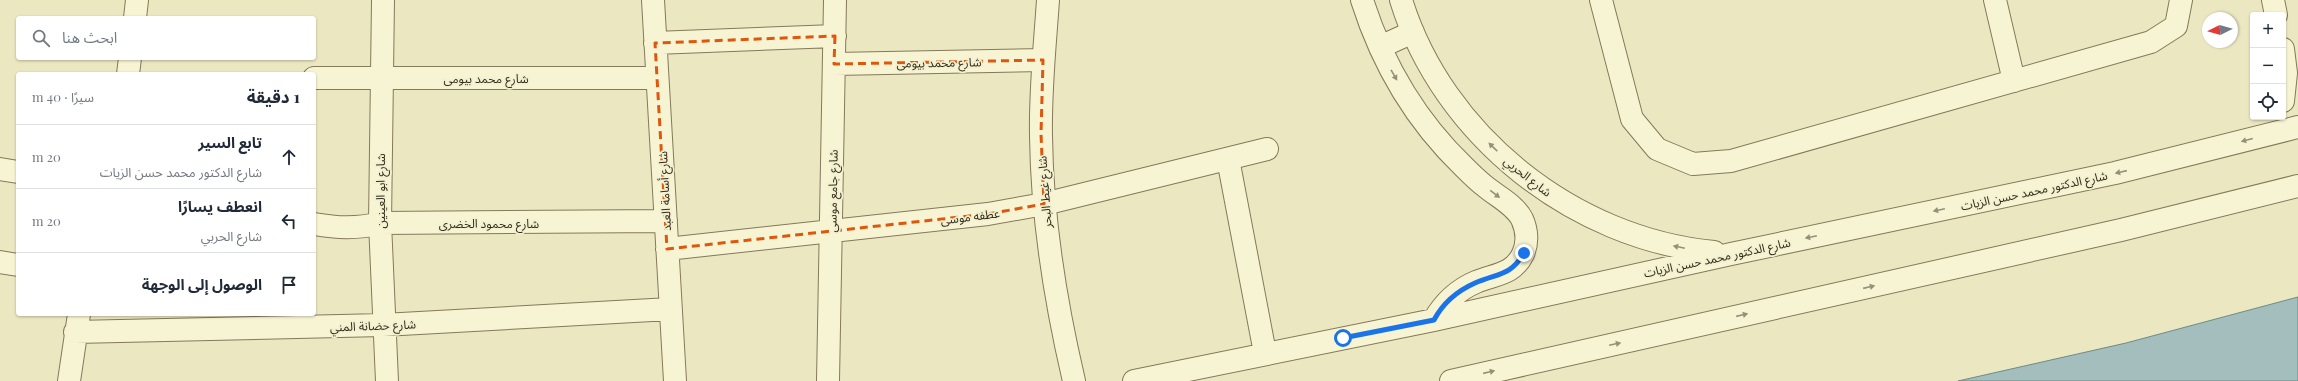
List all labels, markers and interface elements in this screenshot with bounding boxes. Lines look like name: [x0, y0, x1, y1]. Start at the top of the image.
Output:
north arrow: [2202, 12, 2238, 48]
map controls: [2250, 12, 2286, 120]
button: +: [2250, 12, 2286, 48]
search box: [16, 16, 316, 60]
icon: search: [30, 27, 52, 49]
text: ابحث هنا: [62, 27, 117, 47]
button: −: [2250, 48, 2286, 84]
street label: شارع محمد بيومى: [896, 53, 982, 73]
one-way arrow: [1390, 69, 1397, 80]
street label: شارع محمد بيومى: [443, 70, 529, 88]
button: locate: [2250, 84, 2286, 120]
text: 1 دقيقة: [247, 85, 300, 107]
text: سيرًا · 40 m: [32, 88, 94, 105]
text: تابع السير: [198, 132, 262, 152]
one-way arrow: [2241, 138, 2253, 144]
one-way arrow: [1488, 142, 1498, 152]
icon: ahead: [278, 146, 300, 168]
text: 20 m: [32, 148, 61, 165]
street label: شارع جامع موسى: [823, 149, 843, 233]
street label: شارع أسامة العبد: [654, 151, 676, 231]
street label: شارع الحربي: [1499, 152, 1555, 202]
street label: شارع ابو العينين: [372, 153, 390, 229]
street label: شارع غيط البحر: [1033, 155, 1057, 230]
text: شارع الدكتور محمد حسن الزيات: [100, 163, 262, 180]
street label: شارع الدكتور محمد حسن الزيات: [1959, 167, 2109, 215]
one-way arrow: [2114, 169, 2127, 175]
one-way arrow: [1490, 190, 1500, 198]
text: انعطف يسارًا: [178, 196, 262, 216]
street label: عطفه موسى: [939, 204, 1001, 228]
one-way arrow: [1933, 208, 1945, 214]
icon: left: [278, 210, 300, 232]
text: 20 m: [32, 212, 61, 229]
street label: شارع محمود الخضرى: [439, 215, 539, 233]
text: شارع الحربي: [201, 227, 262, 244]
street label: شارع الدكتور محمد حسن الزيات: [1642, 234, 1792, 282]
one-way arrow: [1805, 234, 1818, 240]
one-way arrow: [1673, 243, 1685, 249]
route end: [1515, 244, 1533, 262]
text: الوصول إلى الوجهة: [142, 274, 262, 294]
icon: arrive: [278, 274, 300, 296]
one-way arrow: [1863, 283, 1875, 289]
one-way arrow: [1736, 312, 1748, 318]
street label: شارع حضانة المني: [330, 316, 416, 337]
route start: [1334, 329, 1352, 347]
one-way arrow: [1609, 340, 1622, 346]
one-way arrow: [1482, 369, 1495, 375]

